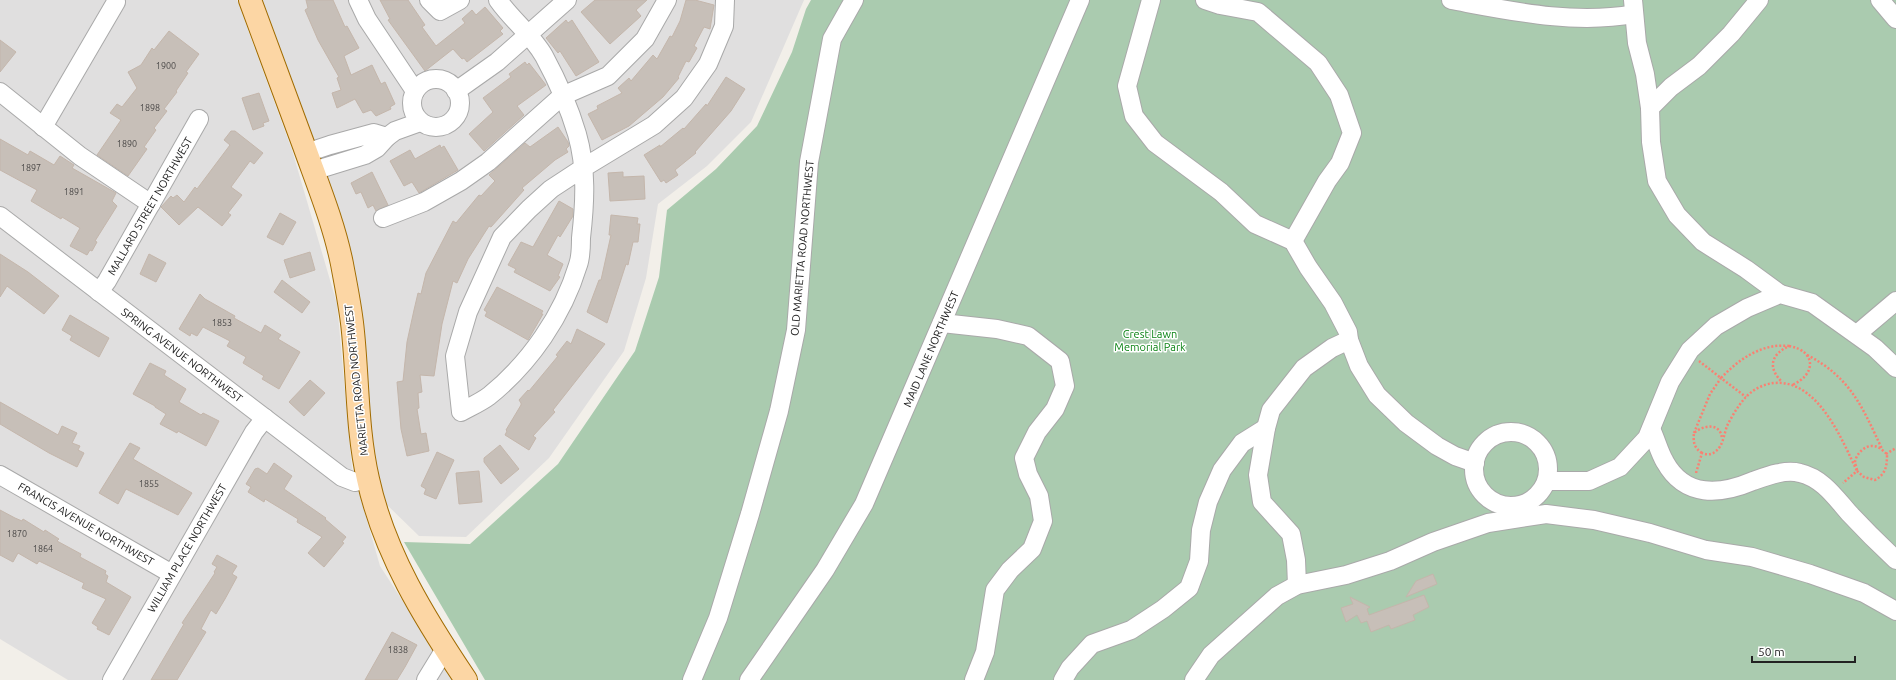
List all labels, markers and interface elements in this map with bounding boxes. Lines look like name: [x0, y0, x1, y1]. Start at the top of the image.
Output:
house number: 1900: [156, 61, 176, 71]
house number: 1898: [140, 103, 160, 113]
street label: MALLARD STREET NORTHWEST: [105, 135, 195, 277]
house number: 1890: [117, 139, 137, 149]
street label: OLD MARIETTA ROAD NORTHWEST: [788, 160, 816, 336]
house number: 1897: [21, 163, 41, 173]
house number: 1891: [64, 187, 84, 197]
street label: MAID LANE NORTHWEST: [901, 289, 961, 409]
street label: MARIETTA ROAD NORTHWEST: [342, 304, 370, 456]
street label: SPRING AVENUE NORTHWEST: [119, 305, 245, 405]
house number: 1853: [212, 318, 232, 328]
park label: Crest Lawn Memorial Park: [1114, 328, 1186, 353]
house number: 1855: [139, 479, 159, 489]
street label: FRANCIS AVENUE NORTHWEST: [16, 480, 156, 568]
street label: WILLIAM PLACE NORTHWEST: [145, 482, 229, 614]
house number: 1870: [7, 529, 27, 539]
house number: 1864: [33, 544, 53, 554]
scale bar: [1752, 638, 1855, 664]
house number: 1838: [388, 645, 408, 655]
text: 50 m: [1758, 645, 1785, 658]

